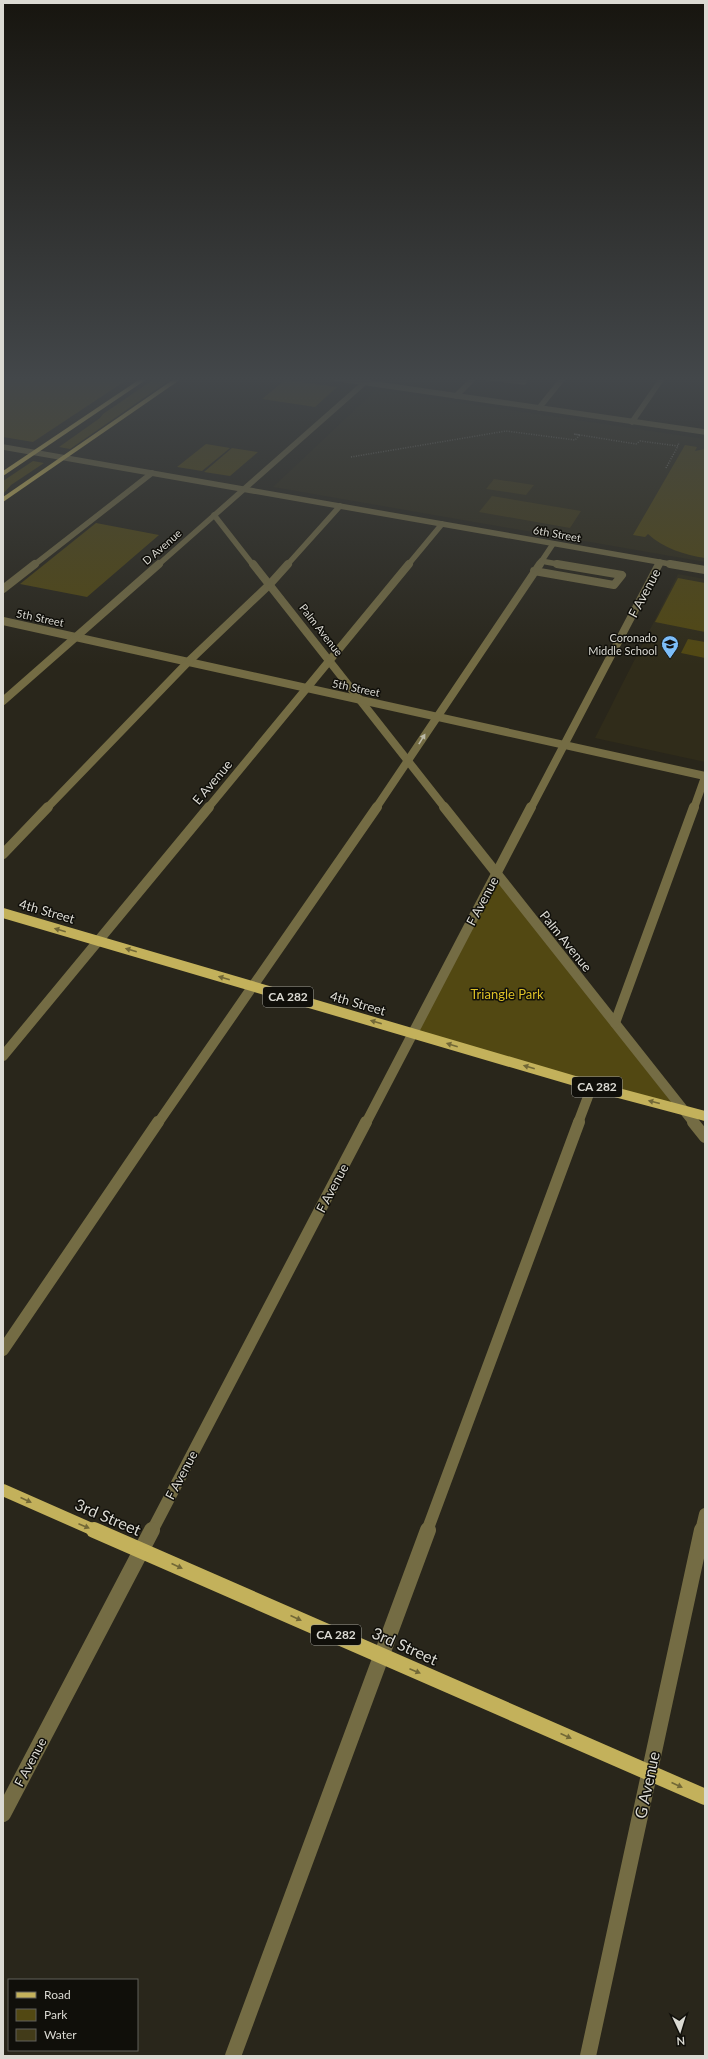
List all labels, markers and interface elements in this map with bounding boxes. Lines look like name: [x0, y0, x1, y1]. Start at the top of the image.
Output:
street label: 6th Street: [532, 523, 582, 544]
street label: D Avenue: [140, 526, 184, 567]
street label: F Avenue: [624, 566, 664, 620]
street label: Palm Avenue: [297, 601, 346, 658]
street label: 5th Street: [15, 606, 65, 629]
place label: Coronado Middle School: [588, 631, 657, 657]
school or university icon: Coronado Middle School: [660, 634, 680, 659]
street label: 5th Street: [331, 676, 381, 699]
one-way arrow: [419, 733, 426, 745]
street label: E Avenue: [189, 756, 235, 808]
street label: F Avenue: [462, 874, 502, 928]
street label: 4th Street: [17, 895, 77, 927]
street label: Palm Avenue: [537, 907, 596, 975]
one-way arrow: [54, 927, 66, 933]
one-way arrow: [124, 947, 136, 953]
one-way arrow: [218, 975, 230, 981]
park label: Triangle Park: [470, 986, 544, 1002]
road number: CA 282: [263, 987, 313, 1007]
street label: 4th Street: [328, 987, 388, 1019]
one-way arrow: [369, 1019, 381, 1025]
one-way arrow: [446, 1042, 458, 1048]
one-way arrow: [522, 1064, 534, 1070]
road number: CA 282: [572, 1077, 622, 1097]
one-way arrow: [648, 1098, 660, 1104]
street label: F Avenue: [312, 1161, 352, 1215]
street label: F Avenue: [161, 1448, 201, 1502]
street label: 3rd Street: [72, 1494, 144, 1539]
one-way arrow: [20, 1497, 31, 1503]
one-way arrow: [78, 1522, 90, 1529]
one-way arrow: [172, 1563, 183, 1569]
one-way arrow: [291, 1615, 302, 1621]
street label: 3rd Street: [369, 1623, 441, 1669]
road number: CA 282: [311, 1625, 361, 1645]
one-way arrow: [410, 1668, 421, 1674]
one-way arrow: [560, 1733, 571, 1739]
street label: F Avenue: [10, 1735, 50, 1789]
street label: G Avenue: [630, 1750, 663, 1820]
one-way arrow: [672, 1782, 683, 1788]
legend: [8, 1979, 138, 2051]
text: Road: [44, 1987, 71, 2002]
text: Park: [44, 2007, 68, 2022]
north arrow: [660, 2011, 700, 2051]
text: Water: [44, 2027, 77, 2042]
text: N: [676, 2035, 685, 2048]

